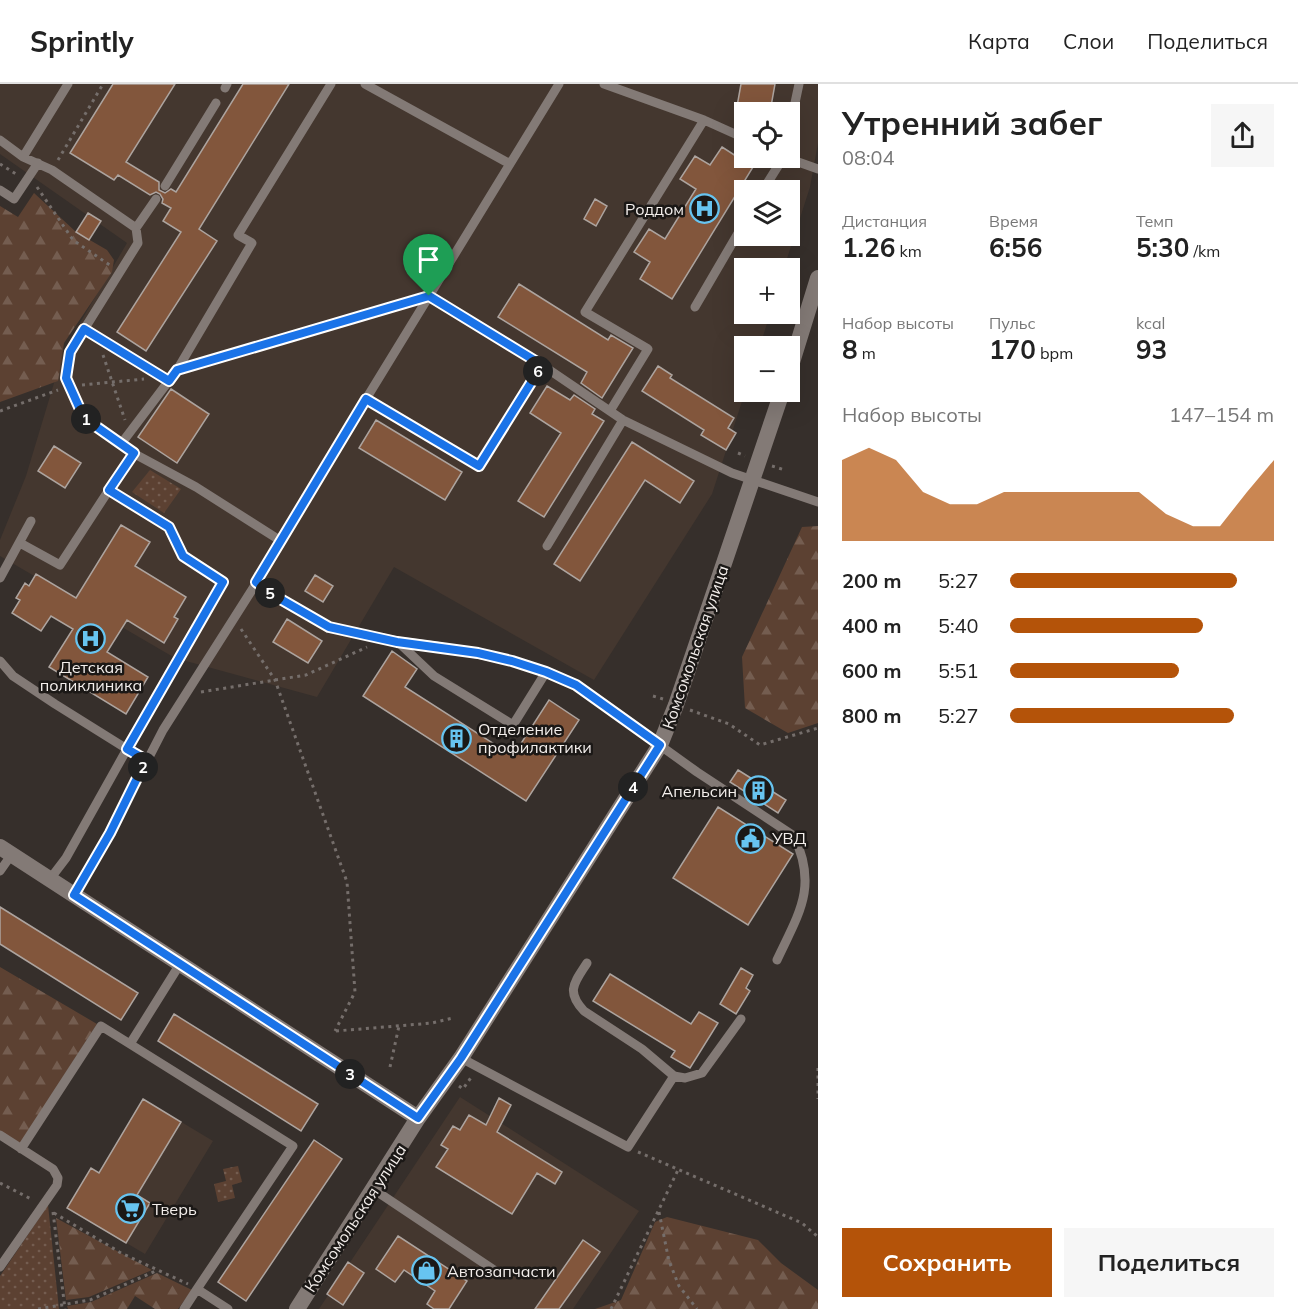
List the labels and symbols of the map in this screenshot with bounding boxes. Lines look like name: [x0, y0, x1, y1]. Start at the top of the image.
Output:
hospital icon: Роддом: [689, 193, 721, 225]
place label: Роддом: [625, 199, 684, 219]
pin: [403, 234, 454, 296]
pin: 6: [523, 356, 553, 386]
pin: 1: [71, 404, 101, 434]
street label: Комсомольская улица: [658, 562, 732, 732]
pin: 5: [255, 578, 285, 608]
hospital icon: Детская поликлиника: [75, 623, 107, 655]
place label: Детская поликлиника: [40, 657, 142, 695]
place label: Отделение профилактики: [478, 719, 592, 757]
building icon: Отделение профилактики: [441, 722, 473, 754]
pin: 2: [128, 752, 158, 782]
pin: 4: [618, 772, 648, 802]
building icon: Апельсин: [742, 775, 774, 807]
place label: Апельсин: [662, 781, 737, 801]
public building icon: УВД: [735, 822, 767, 854]
place label: УВД: [771, 828, 807, 848]
pin: 3: [335, 1059, 365, 1089]
street label: Комсомольская улица: [300, 1140, 410, 1296]
supermarket icon: Тверь: [115, 1193, 147, 1225]
place label: Тверь: [152, 1199, 197, 1219]
shop icon: Автозапчасти: [410, 1255, 442, 1287]
place label: Автозапчасти: [447, 1261, 555, 1281]

